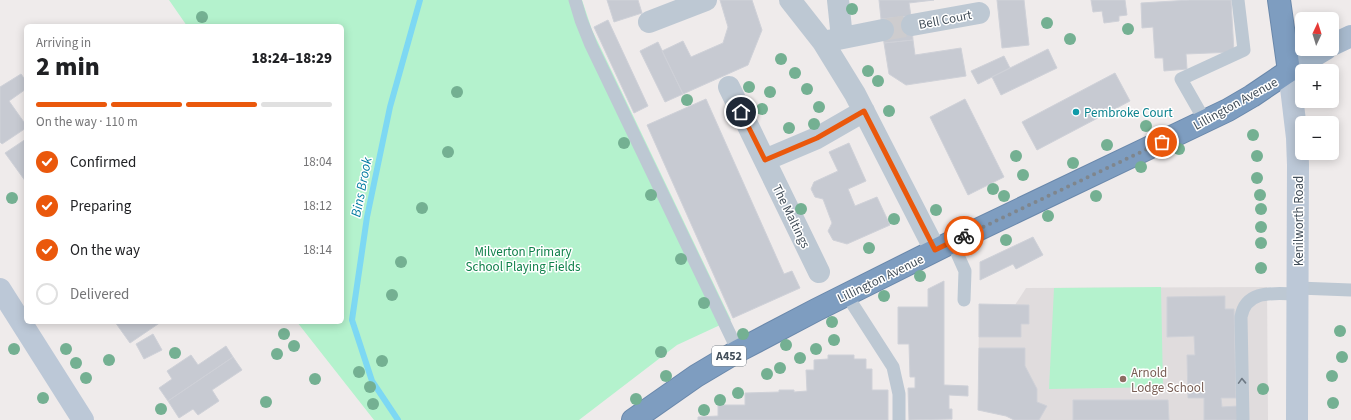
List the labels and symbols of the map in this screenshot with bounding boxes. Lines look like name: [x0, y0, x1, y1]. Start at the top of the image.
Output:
street label: Bell Court: [917, 6, 974, 34]
north arrow: [1295, 12, 1339, 56]
street label: Lillington Avenue: [1190, 73, 1281, 135]
pin: [724, 95, 758, 129]
place label: Pembroke Court: [1084, 104, 1173, 122]
marker: Pembroke Court: [1071, 107, 1081, 117]
pin: [1145, 125, 1179, 159]
water label: Bins Brook: [346, 155, 378, 219]
street label: Kenilworth Road: [1290, 176, 1308, 266]
street label: The Maltings: [768, 181, 815, 252]
courier: [944, 216, 984, 256]
park label: Milverton Primary School Playing Fields: [466, 243, 581, 276]
street label: Lillington Avenue: [834, 250, 927, 308]
road number: A452: [712, 346, 746, 366]
place label: Arnold Lodge School: [1131, 364, 1204, 397]
marker: Arnold Lodge School: [1118, 374, 1128, 384]
one-way arrow: [1238, 378, 1247, 384]

